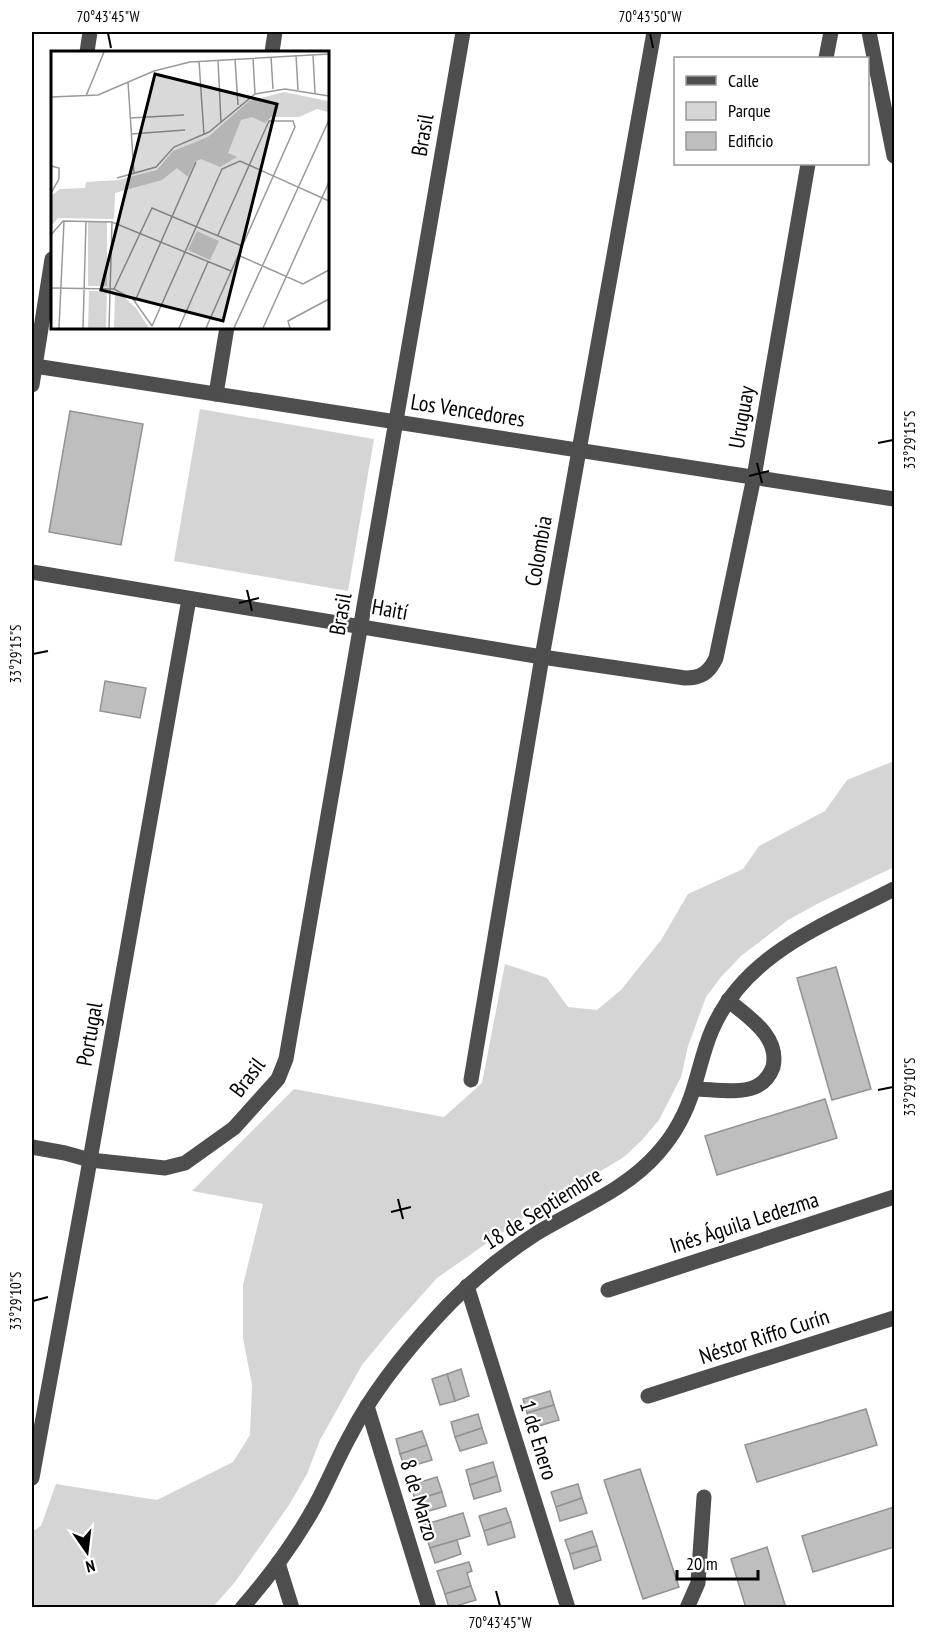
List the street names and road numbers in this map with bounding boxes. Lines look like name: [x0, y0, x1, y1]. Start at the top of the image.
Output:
street label: Brasil: [405, 111, 440, 158]
street label: Uruguay: [722, 383, 760, 451]
street label: Los Vencedores: [409, 387, 527, 433]
street label: Colombia: [518, 514, 558, 588]
street label: Brasil: [323, 590, 358, 637]
street label: Haití: [370, 592, 410, 626]
street label: Portugal: [70, 999, 109, 1068]
street label: Brasil: [223, 1051, 272, 1102]
street label: 18 de Septiembre: [477, 1160, 607, 1256]
street label: Inés Águila Ledezma: [666, 1185, 822, 1259]
street label: Néstor Riffo Curín: [696, 1302, 832, 1370]
street label: 1 de Enero: [514, 1397, 564, 1483]
street label: 8 de Marzo: [394, 1456, 446, 1544]

